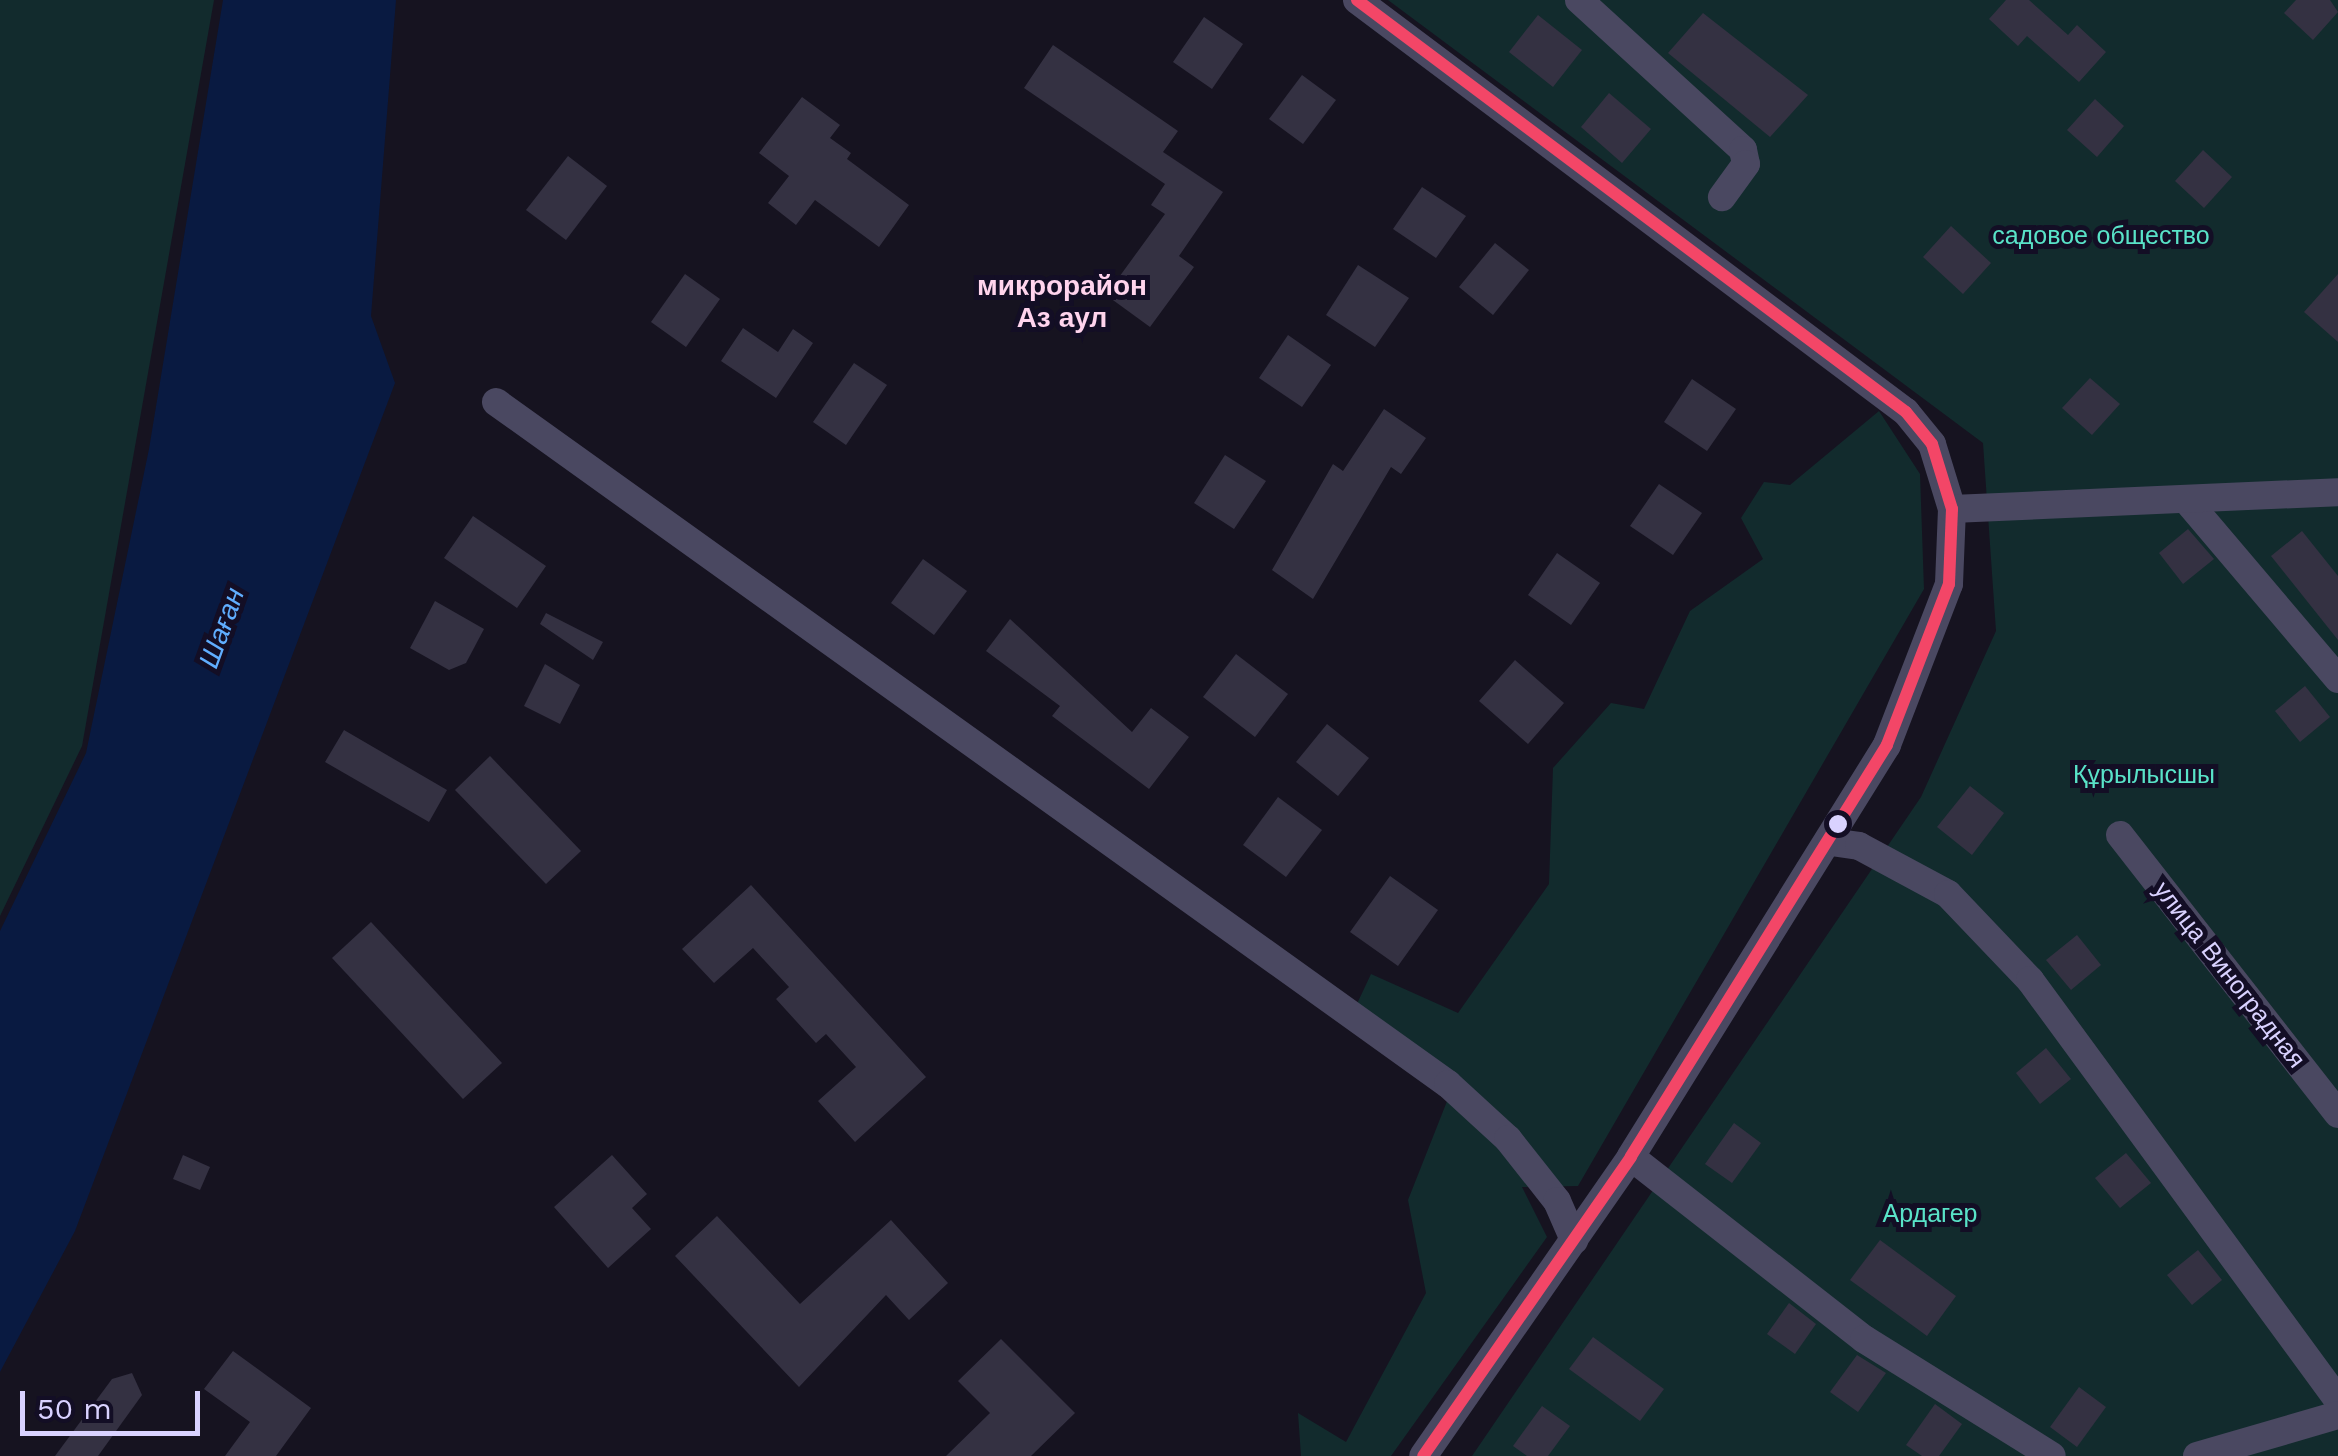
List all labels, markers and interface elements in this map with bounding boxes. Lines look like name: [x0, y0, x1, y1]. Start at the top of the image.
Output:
park label: садовое общество: [1992, 221, 2210, 251]
district label: микрорайон Аз аул: [977, 269, 1147, 335]
water label: Шаған: [192, 583, 252, 673]
park label: Құрылысшы: [2073, 760, 2215, 790]
unlabelled marker: [1828, 814, 1848, 834]
street label: улица Виноградная: [2147, 876, 2311, 1074]
park label: Ардагер: [1883, 1199, 1977, 1229]
scale bar: [25, 1371, 205, 1433]
text: 50 m: [37, 1391, 112, 1426]

